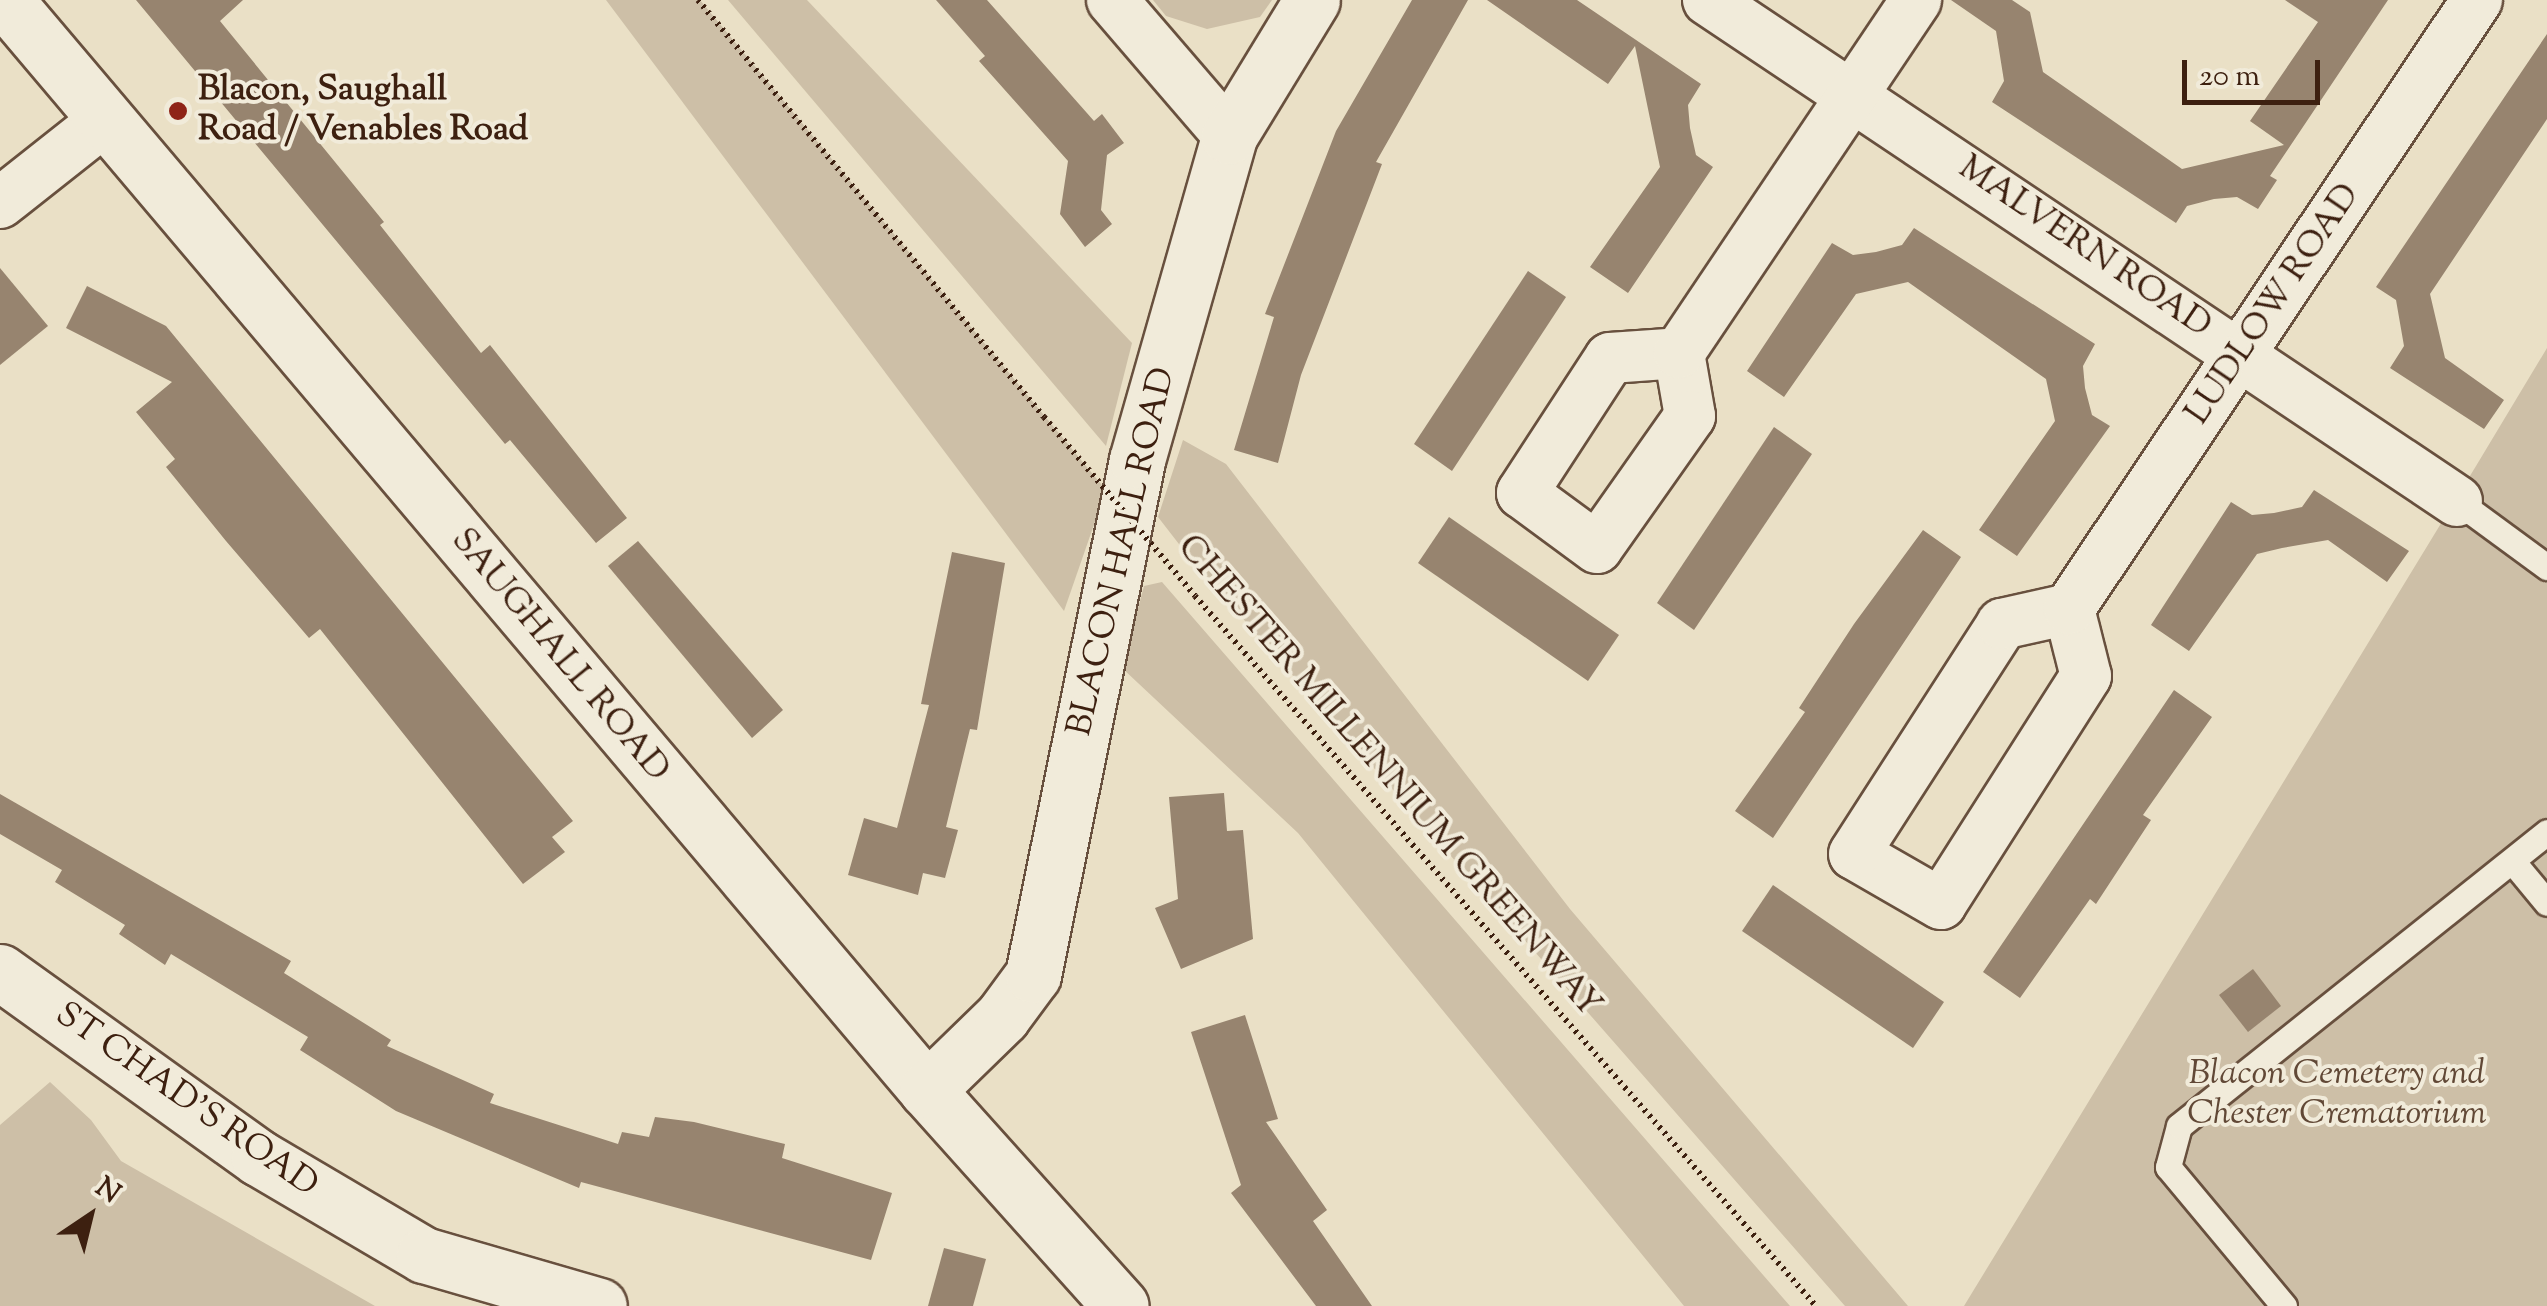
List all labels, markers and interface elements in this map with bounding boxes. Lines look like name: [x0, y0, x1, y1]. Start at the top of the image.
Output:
scale bar: [2187, 40, 2324, 102]
text: 20 m: [2199, 56, 2260, 99]
place label: Blacon, Saughall Road / Venables Road: [198, 70, 528, 152]
marker: Blacon, Saughall Road / Venables Road: [167, 100, 189, 122]
street label: MALVERN ROAD: [1950, 148, 2218, 348]
street label: LUDLOW ROAD: [2178, 177, 2370, 433]
street label: BLACON HALL ROAD: [1060, 364, 1186, 740]
street label: SAUGHALL ROAD: [441, 521, 677, 791]
street label: CHESTER MILLENNIUM GREENWAY: [1167, 527, 1609, 1027]
street label: ST CHAD'S ROAD: [47, 995, 325, 1207]
park label: Blacon Cemetery and Chester Crematorium: [2187, 1054, 2487, 1136]
north arrow: [40, 1166, 140, 1266]
text: N: [87, 1169, 128, 1214]

